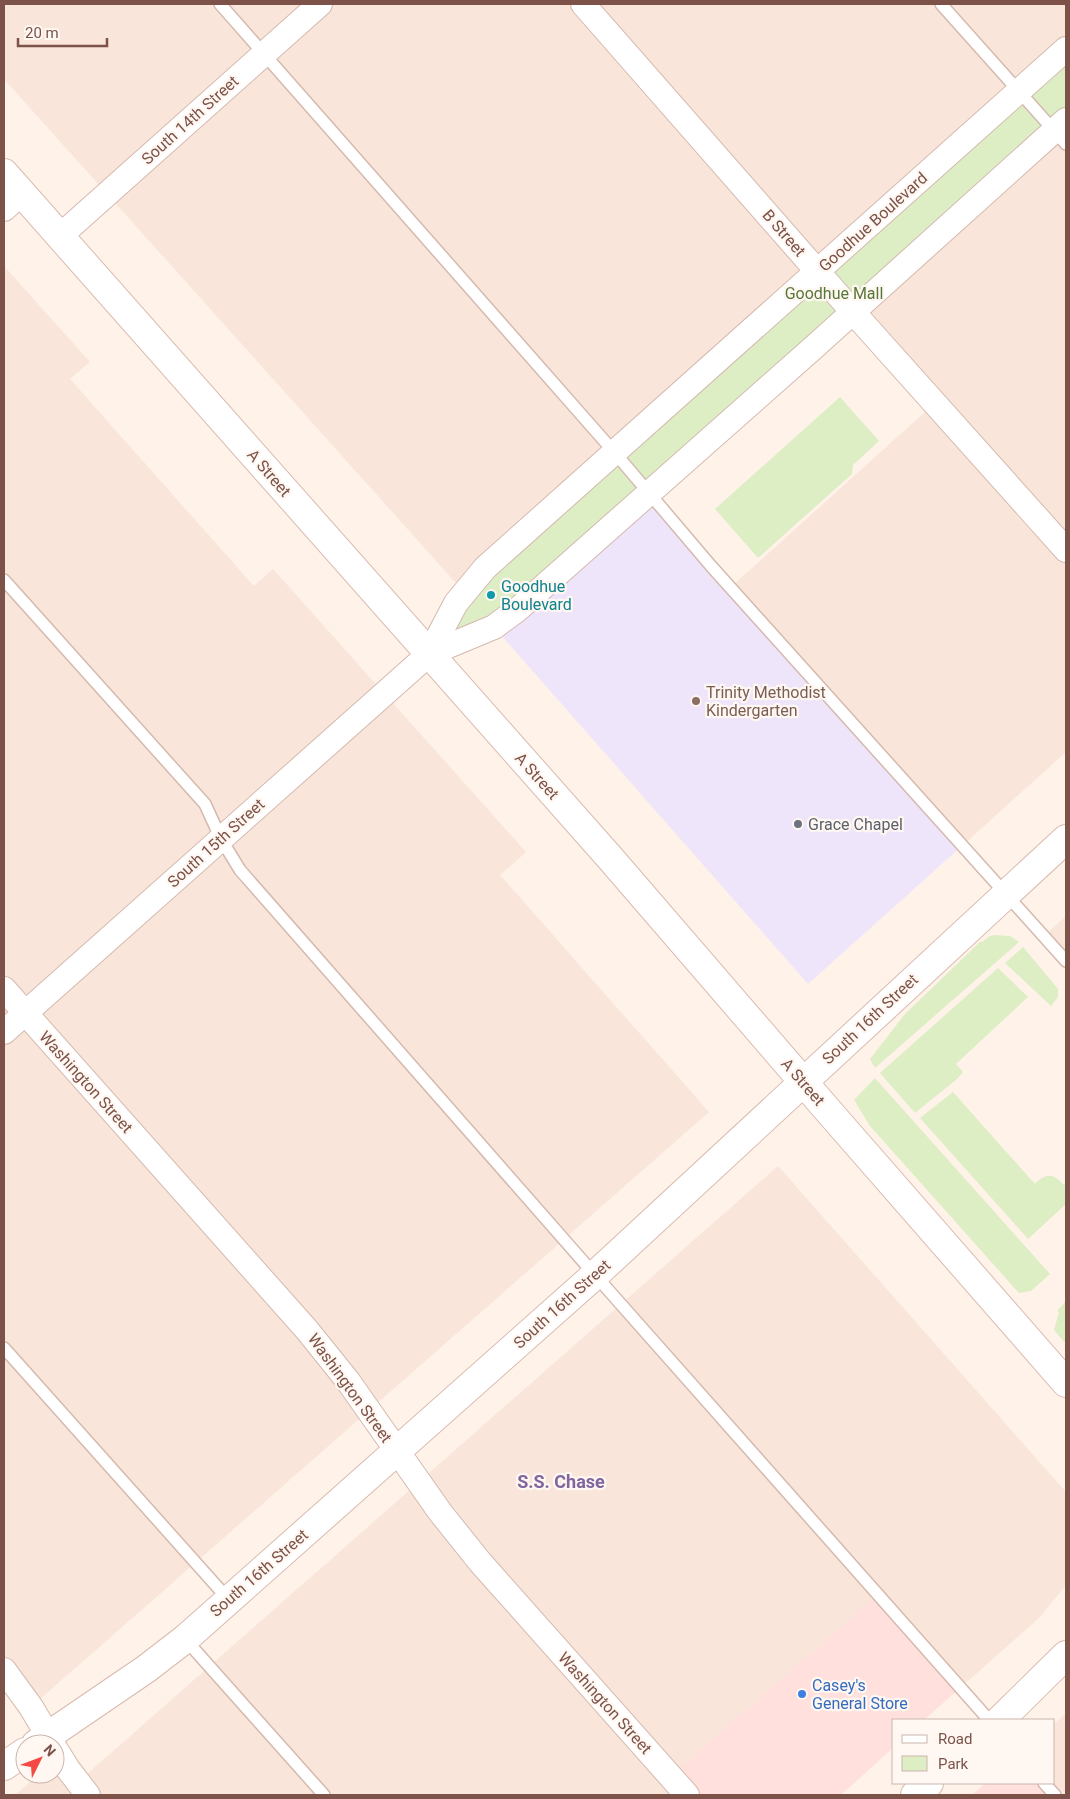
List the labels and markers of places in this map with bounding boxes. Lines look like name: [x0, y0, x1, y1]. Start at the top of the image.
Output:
place label: Goodhue Boulevard: [501, 577, 572, 614]
marker: Goodhue Boulevard: [485, 589, 497, 601]
place label: Trinity Methodist Kindergarten: [706, 683, 826, 720]
marker: Trinity Methodist Kindergarten: [690, 695, 702, 707]
place label: Grace Chapel: [808, 815, 903, 834]
marker: Grace Chapel: [792, 818, 804, 830]
place label: Casey's General Store: [812, 1676, 908, 1713]
marker: Casey's General Store: [796, 1688, 808, 1700]

